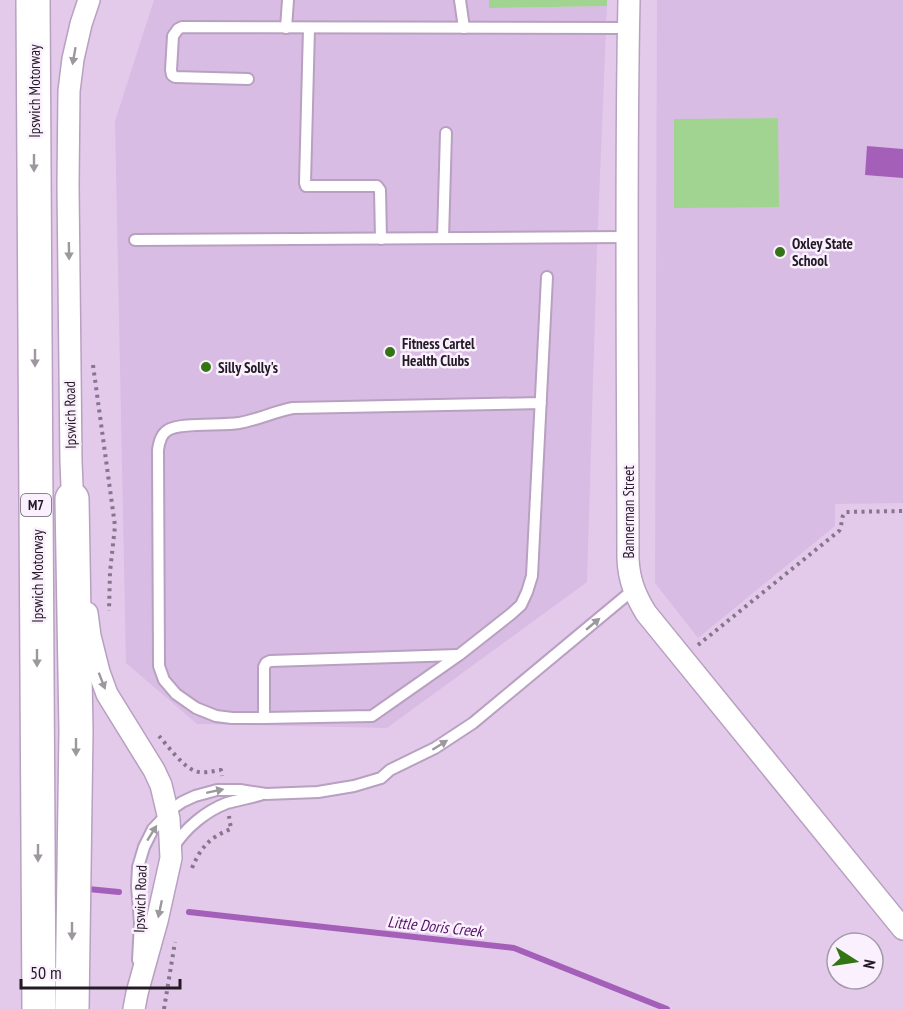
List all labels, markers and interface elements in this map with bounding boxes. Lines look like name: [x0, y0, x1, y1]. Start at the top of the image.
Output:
street label: Ipswich Motorway: [25, 44, 44, 138]
one-way arrow: [69, 47, 78, 66]
one-way arrow: [29, 154, 39, 173]
place label: Oxley State School: [792, 234, 853, 270]
one-way arrow: [64, 242, 73, 261]
marker: Oxley State School: [773, 245, 787, 259]
place label: Fitness Cartel Health Clubs: [402, 334, 475, 370]
marker: Fitness Cartel Health Clubs: [383, 345, 397, 359]
one-way arrow: [30, 349, 40, 368]
place label: Silly Solly's: [218, 358, 278, 377]
marker: Silly Solly's: [199, 360, 213, 374]
street label: Ipswich Road: [60, 381, 80, 449]
street label: Bannerman Street: [619, 465, 638, 559]
road number: M7: [21, 494, 51, 516]
street label: Ipswich Motorway: [28, 529, 47, 623]
one-way arrow: [585, 618, 601, 631]
one-way arrow: [32, 649, 42, 668]
one-way arrow: [98, 672, 107, 690]
one-way arrow: [71, 737, 81, 756]
one-way arrow: [432, 739, 448, 750]
one-way arrow: [205, 786, 224, 795]
one-way arrow: [147, 825, 158, 841]
one-way arrow: [33, 844, 43, 863]
street label: Ipswich Road: [129, 865, 151, 933]
one-way arrow: [154, 899, 164, 918]
water label: Little Doris Creek: [387, 911, 485, 941]
one-way arrow: [67, 921, 77, 940]
north arrow: [825, 931, 885, 991]
scale bar: [21, 952, 180, 990]
text: N: [859, 958, 880, 970]
text: 50 m: [30, 961, 62, 984]

